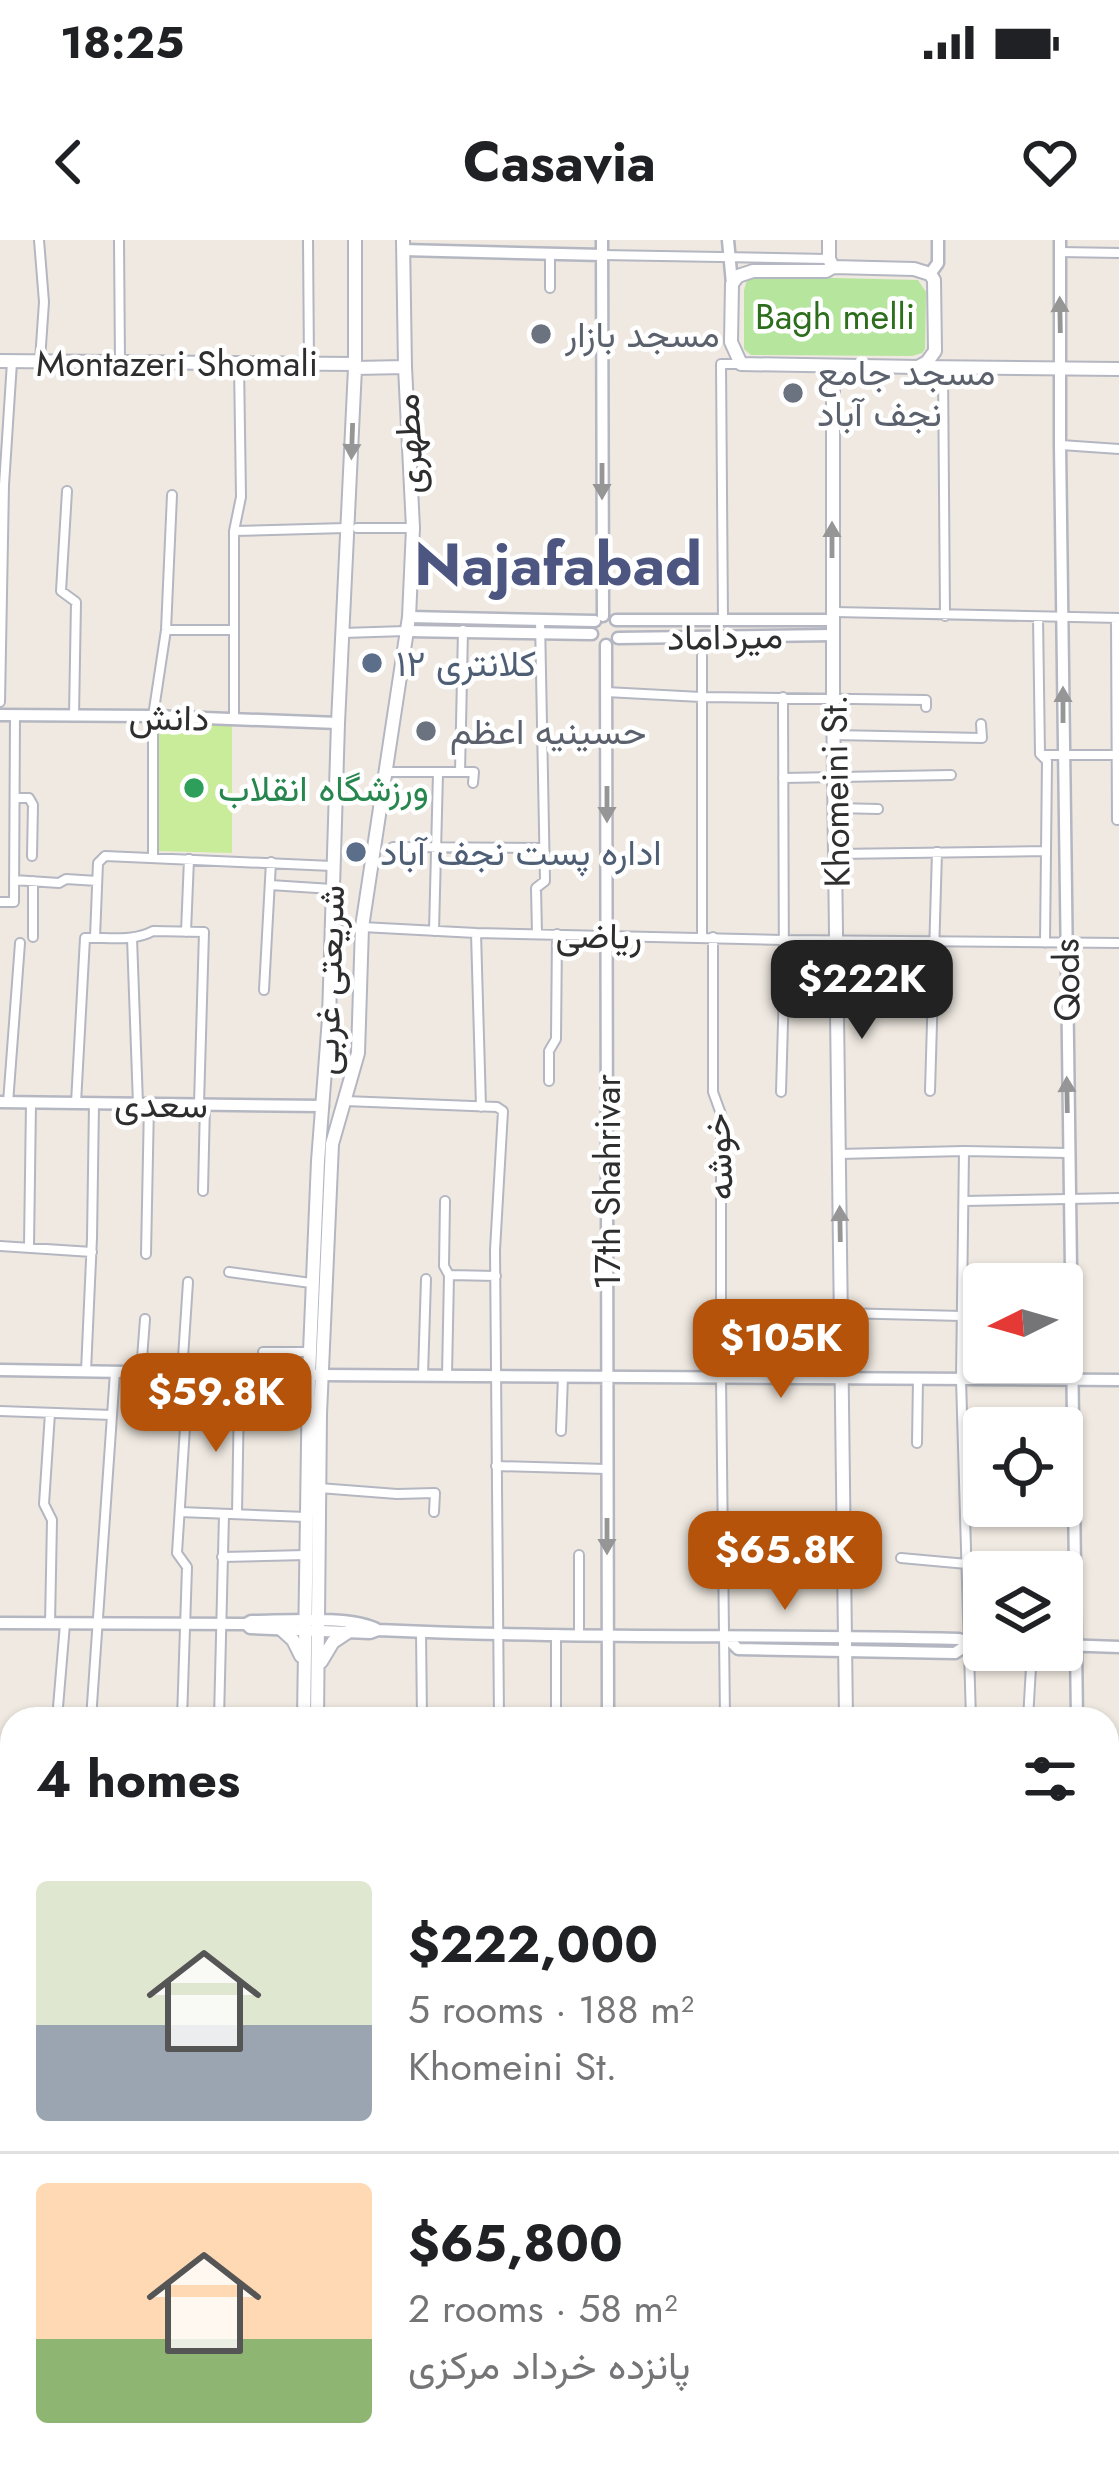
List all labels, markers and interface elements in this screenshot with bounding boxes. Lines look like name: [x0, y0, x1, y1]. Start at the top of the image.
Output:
text: 18:25: [60, 10, 184, 75]
text: Casavia: [463, 123, 656, 201]
icon: back: [36, 129, 102, 195]
icon: heart: [1017, 129, 1083, 195]
park label: Bagh melli: [755, 290, 915, 342]
one-way arrow: [1051, 295, 1070, 333]
place label: مسجد بازار: [564, 308, 720, 360]
marker: مسجد بازار: [528, 321, 554, 347]
street label: Montazeri Shomali: [36, 337, 318, 389]
place label: مسجد جامع نجف آباد: [817, 346, 995, 439]
marker: مسجد جامع نجف آباد: [780, 380, 806, 406]
street label: مطهری: [379, 392, 437, 496]
one-way arrow: [342, 423, 361, 461]
one-way arrow: [592, 463, 612, 501]
one-way arrow: [823, 520, 842, 558]
district label: Najafabad: [414, 521, 702, 608]
street label: میرداماد: [667, 609, 783, 663]
place label: کلانتری ۱۲: [396, 637, 536, 689]
marker: کلانتری ۱۲: [359, 650, 385, 676]
one-way arrow: [1053, 685, 1073, 723]
street label: دانش: [128, 690, 210, 744]
street label: Khomeini St.: [807, 694, 863, 888]
place label: حسینیه اعظم: [450, 705, 646, 757]
marker: حسینیه اعظم: [413, 718, 439, 744]
place label: ورزشگاه انقلاب: [218, 762, 429, 814]
marker: ورزشگاه انقلاب: [181, 775, 207, 801]
one-way arrow: [597, 786, 617, 824]
place label: اداره پست نجف آباد: [380, 826, 662, 878]
marker: اداره پست نجف آباد: [343, 839, 369, 865]
street label: شریعتی غربی: [299, 884, 357, 1076]
street label: ریاضی: [555, 908, 643, 962]
street label: Qods: [1039, 938, 1093, 1022]
pin: $222K: [778, 940, 946, 1042]
text: $222K: [798, 950, 926, 1007]
street label: 17th Shahrivar: [581, 1074, 633, 1290]
one-way arrow: [1057, 1075, 1077, 1113]
street label: سعدی: [114, 1077, 208, 1131]
street label: خوشه: [690, 1112, 746, 1202]
one-way arrow: [830, 1204, 850, 1242]
north arrow: [963, 1263, 1083, 1383]
map controls: [963, 1263, 1083, 1671]
pin: $105K: [697, 1299, 865, 1401]
text: $105K: [720, 1309, 842, 1366]
pin: $59.8K: [118, 1353, 314, 1455]
text: $59.8K: [147, 1363, 285, 1420]
button: locate: [963, 1407, 1083, 1527]
pin: $65.8K: [687, 1511, 883, 1613]
one-way arrow: [597, 1518, 617, 1556]
text: $65.8K: [715, 1521, 855, 1578]
button: layers: [963, 1551, 1083, 1671]
text: 4 homes: [36, 1742, 240, 1816]
icon: filters: [1017, 1746, 1083, 1812]
text: $222,000: [408, 1907, 658, 1981]
icon: home: [132, 1929, 276, 2073]
text: 5 rooms · 188 m²: [408, 1981, 694, 2038]
text: Khomeini St.: [408, 2038, 617, 2095]
text: $65,800: [408, 2206, 623, 2280]
icon: home: [132, 2231, 276, 2375]
text: 2 rooms · 58 m²: [408, 2280, 677, 2337]
text: پانزده خرداد مرکزی: [408, 2337, 690, 2394]

